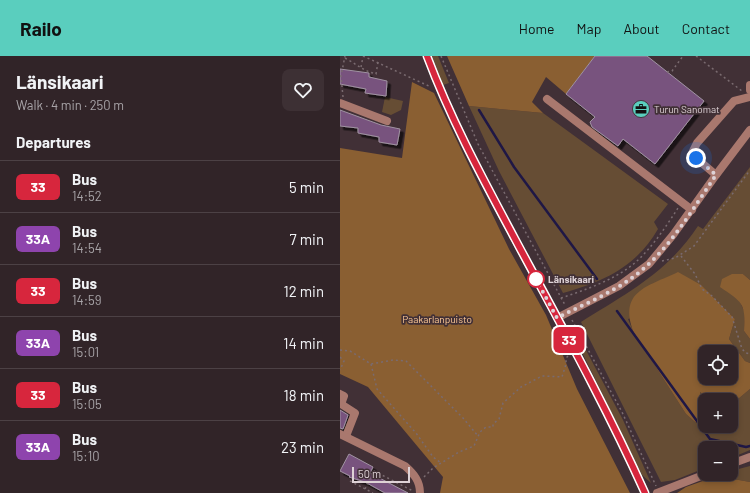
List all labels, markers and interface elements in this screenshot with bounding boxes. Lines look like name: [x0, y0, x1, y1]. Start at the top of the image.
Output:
text: Railo: [20, 17, 62, 40]
text: Home: [519, 20, 555, 37]
text: Map: [577, 20, 601, 37]
text: About: [623, 20, 660, 37]
text: Contact: [682, 20, 730, 37]
button: heart: [282, 69, 324, 111]
text: Länsikaari: [16, 70, 104, 93]
text: Walk · 4 min · 250 m: [16, 97, 124, 113]
office icon: Turun Sanomat: [631, 99, 651, 119]
place label: Turun Sanomat: [654, 103, 720, 115]
text: Departures: [16, 133, 91, 151]
your location: [686, 148, 706, 168]
text: Bus: [72, 170, 97, 188]
text: 33: [30, 178, 46, 195]
text: 5 min: [289, 178, 324, 196]
text: 14:52: [72, 188, 102, 204]
text: Bus: [72, 222, 97, 240]
text: 33A: [26, 230, 50, 247]
text: 7 min: [290, 230, 324, 248]
text: 14:54: [72, 240, 102, 256]
marker: Länsikaari: [527, 270, 545, 288]
place label: Länsikaari: [548, 273, 595, 285]
text: Bus: [72, 274, 97, 292]
text: 33: [30, 282, 46, 299]
text: 12 min: [283, 282, 324, 300]
text: 14:59: [72, 292, 102, 308]
park label: Paakarlanpuisto: [402, 313, 472, 325]
text: Bus: [72, 326, 97, 344]
line badge: 33: [551, 327, 587, 353]
text: 33: [561, 331, 577, 348]
text: 33A: [26, 334, 50, 351]
text: 14 min: [283, 334, 324, 352]
text: 15:01: [72, 344, 99, 360]
map controls: [698, 345, 738, 481]
button: locate: [698, 345, 738, 385]
text: Bus: [72, 378, 97, 396]
text: 33: [30, 386, 46, 403]
text: 18 min: [284, 386, 324, 404]
button: +: [698, 393, 738, 433]
text: 15:05: [72, 396, 102, 412]
text: Bus: [72, 430, 97, 448]
text: 33A: [26, 438, 50, 455]
text: 23 min: [281, 438, 324, 456]
button: −: [698, 441, 738, 481]
text: 15:10: [72, 448, 100, 464]
scale bar: [352, 465, 410, 484]
text: 50 m: [358, 467, 381, 480]

